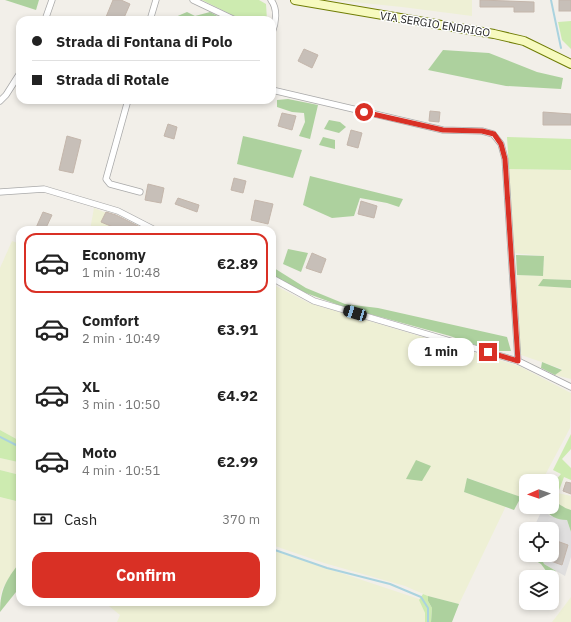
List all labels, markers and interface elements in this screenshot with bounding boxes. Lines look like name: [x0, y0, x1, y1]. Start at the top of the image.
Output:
street label: VIA SERGIO ENDRIGO: [379, 8, 491, 40]
text: Strada di Fontana di Polo: [56, 32, 233, 51]
text: Strada di Rotale: [56, 70, 169, 89]
route start: [355, 103, 373, 121]
icon: car: [34, 245, 70, 281]
text: Economy: [82, 245, 146, 264]
text: €2.89: [217, 254, 258, 273]
text: 1 min · 10:48: [82, 264, 160, 281]
car: [342, 304, 368, 322]
icon: car: [34, 311, 70, 347]
text: Comfort: [82, 311, 139, 330]
text: €3.91: [217, 320, 258, 339]
text: 2 min · 10:49: [82, 330, 160, 347]
callout: 1 min: [408, 338, 474, 366]
text: 1 min: [424, 343, 458, 360]
route end: [479, 343, 497, 361]
icon: car: [34, 377, 70, 413]
text: XL: [82, 377, 100, 396]
text: €4.92: [217, 386, 258, 405]
text: 3 min · 10:50: [82, 396, 160, 413]
icon: car: [34, 443, 70, 479]
text: Moto: [82, 443, 117, 462]
text: €2.99: [217, 452, 258, 471]
text: 4 min · 10:51: [82, 462, 160, 479]
north arrow: [519, 474, 559, 514]
map controls: [519, 474, 559, 610]
icon: cash: [32, 508, 54, 530]
text: Cash: [64, 510, 97, 529]
text: 370 m: [222, 511, 260, 528]
button: locate: [519, 522, 559, 562]
button: Confirm: [32, 552, 260, 598]
button: layers: [519, 570, 559, 610]

